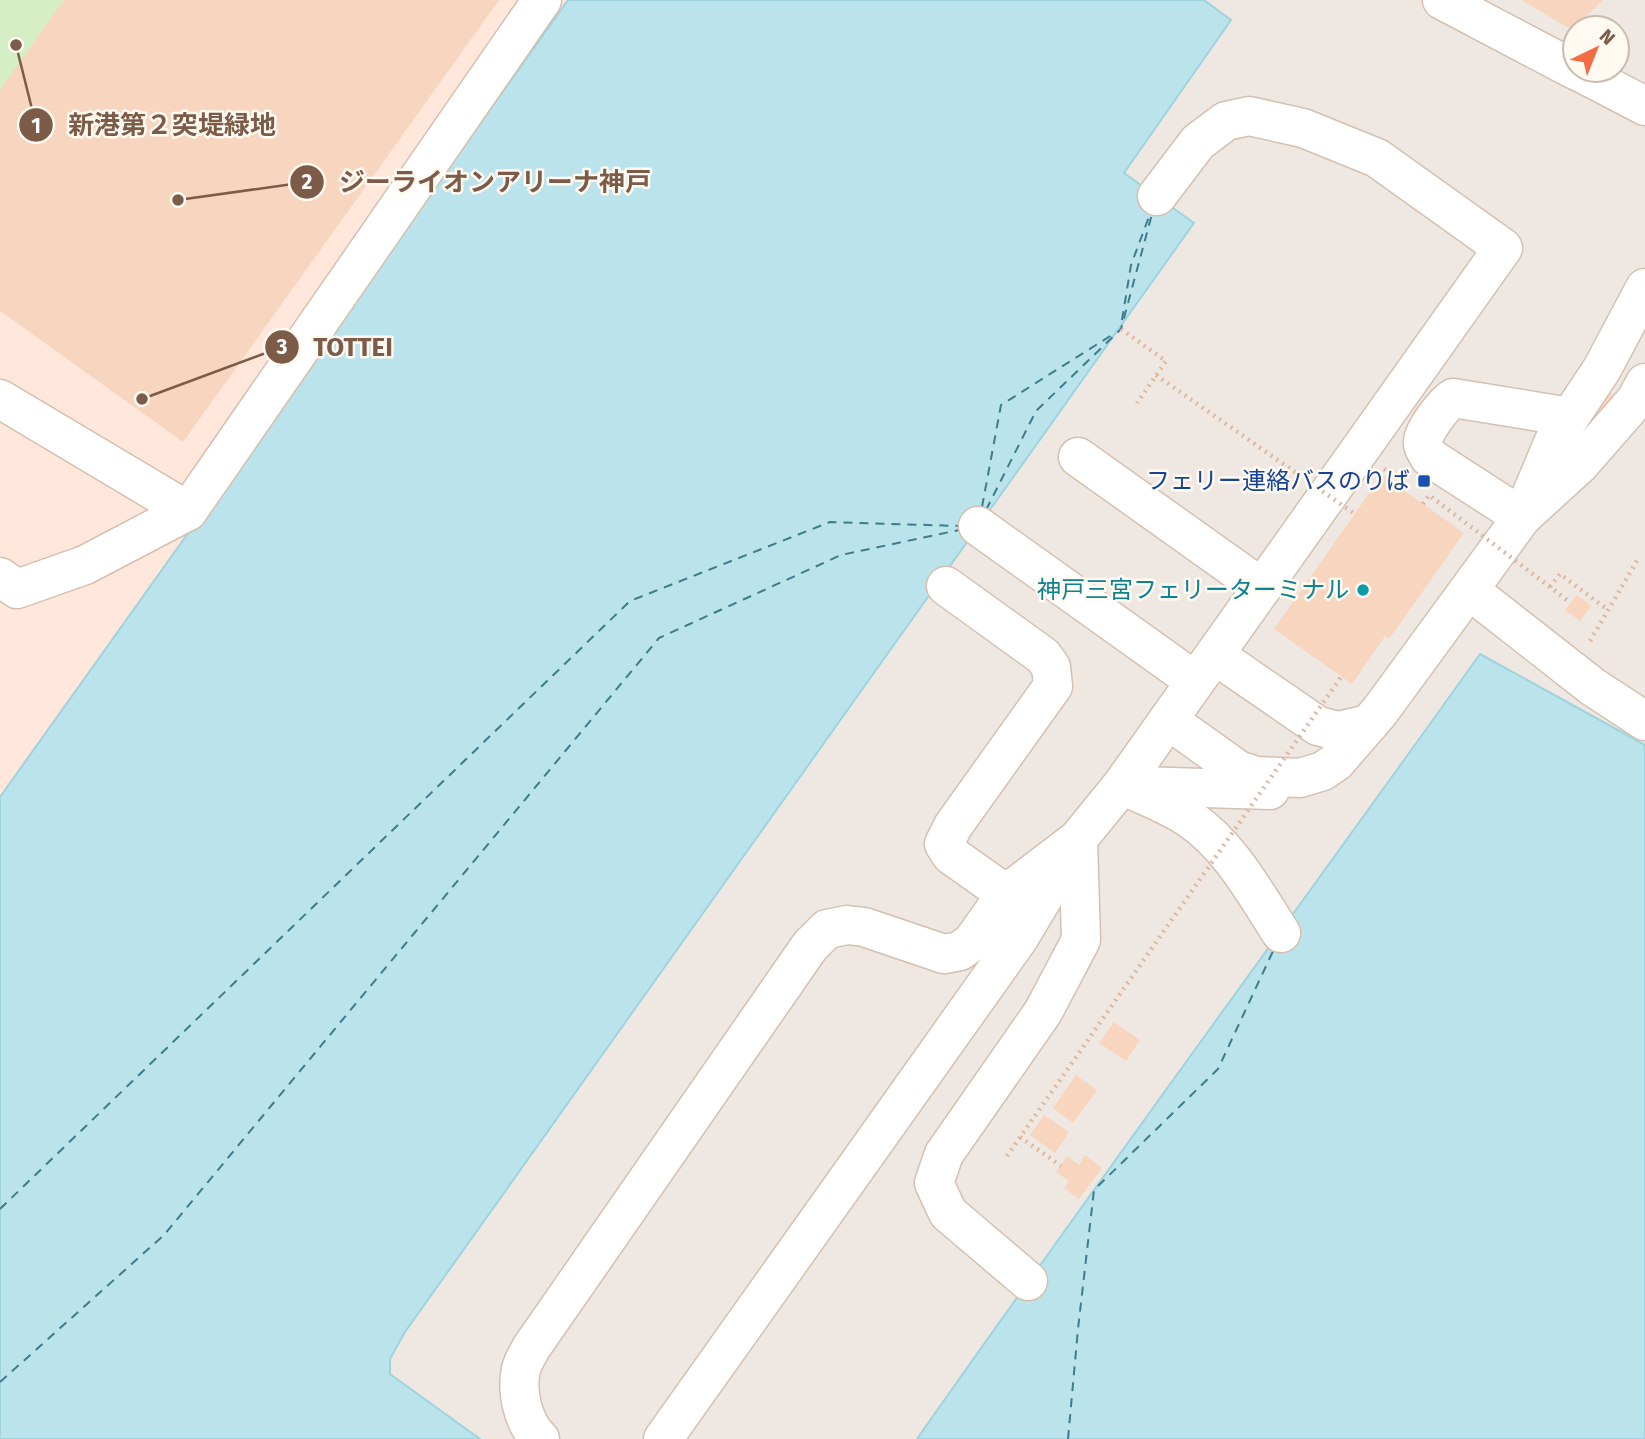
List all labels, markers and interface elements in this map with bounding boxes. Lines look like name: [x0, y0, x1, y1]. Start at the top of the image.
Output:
north arrow: [1561, 14, 1631, 84]
text: N: [1595, 24, 1620, 50]
callout: 新港第２突堤緑地: [19, 102, 290, 149]
text: 新港第２突堤緑地: [68, 110, 276, 141]
text: 1: [31, 113, 41, 139]
callout: ジーライオンアリーナ神戸: [290, 158, 665, 205]
text: ジーライオンアリーナ神戸: [339, 167, 651, 198]
text: 2: [302, 169, 313, 195]
callout: TOTTEI: [264, 324, 407, 371]
text: TOTTEI: [313, 332, 393, 363]
text: 3: [276, 334, 288, 360]
place label: フェリー連絡バスのりば: [1146, 467, 1410, 495]
marker: フェリー連絡バスのりば: [1416, 473, 1432, 489]
place label: 神戸三宮フェリーターミナル: [1037, 576, 1349, 604]
marker: 神戸三宮フェリーターミナル: [1355, 582, 1371, 598]

